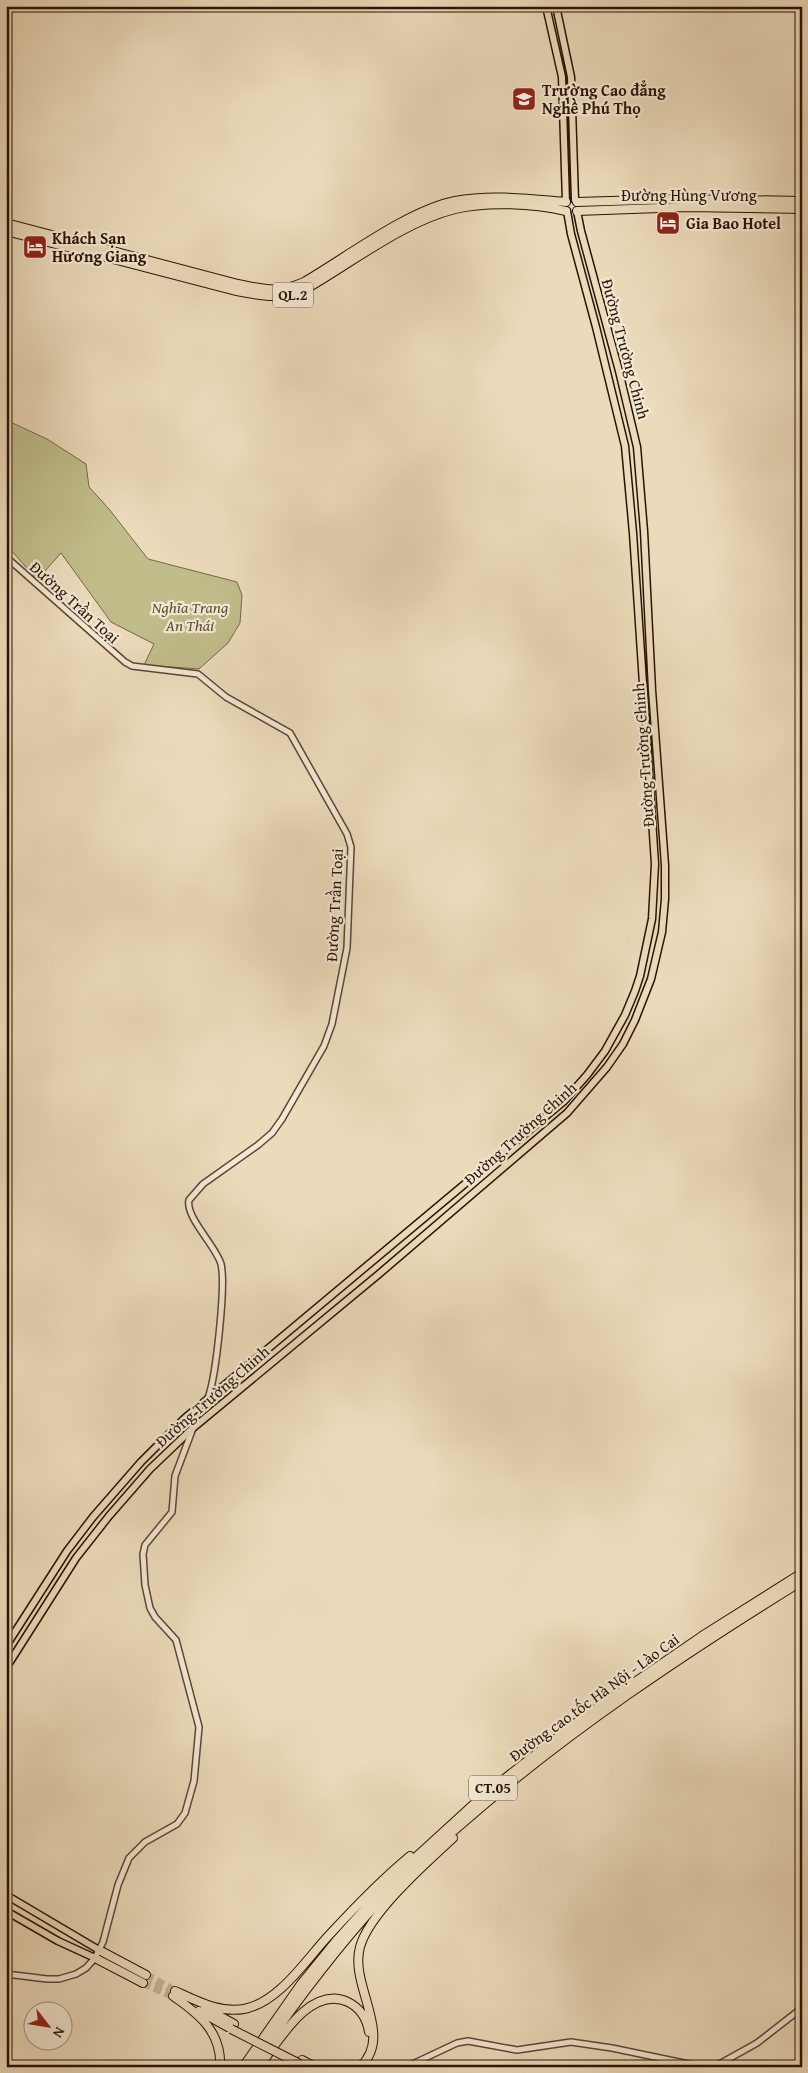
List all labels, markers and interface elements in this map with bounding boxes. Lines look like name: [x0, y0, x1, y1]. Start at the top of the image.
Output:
place label: Trường Cao đẳng Nghề Phú Thọ: [542, 78, 666, 120]
school or university icon: Trường Cao đẳng Nghề Phú Thọ: [511, 86, 537, 112]
street label: Đường Hùng Vương: [621, 183, 757, 207]
hotel icon: Gia Bao Hotel: [655, 210, 681, 236]
place label: Gia Bao Hotel: [686, 211, 781, 235]
place label: Khách Sạn Hương Giang: [52, 226, 147, 268]
hotel icon: Khách Sạn Hương Giang: [22, 234, 48, 260]
street label: Đường Trường Chinh: [596, 276, 656, 422]
road number: QL.2: [273, 282, 313, 308]
street label: Đường Trần Toại: [25, 555, 126, 649]
park label: Nghĩa Trang An Thái: [151, 595, 229, 637]
street label: Đường Trường Chinh: [626, 682, 660, 828]
street label: Đường Trần Toại: [319, 847, 349, 962]
street label: Đường Trường Chinh: [458, 1076, 582, 1190]
street label: Đường Trường Chinh: [150, 1340, 274, 1452]
street label: Đường cao tốc Hà Nội - Lào Cai: [504, 1627, 684, 1767]
road number: CT.05: [469, 1776, 517, 1800]
north arrow: [22, 2000, 72, 2050]
text: N: [48, 2024, 70, 2042]

